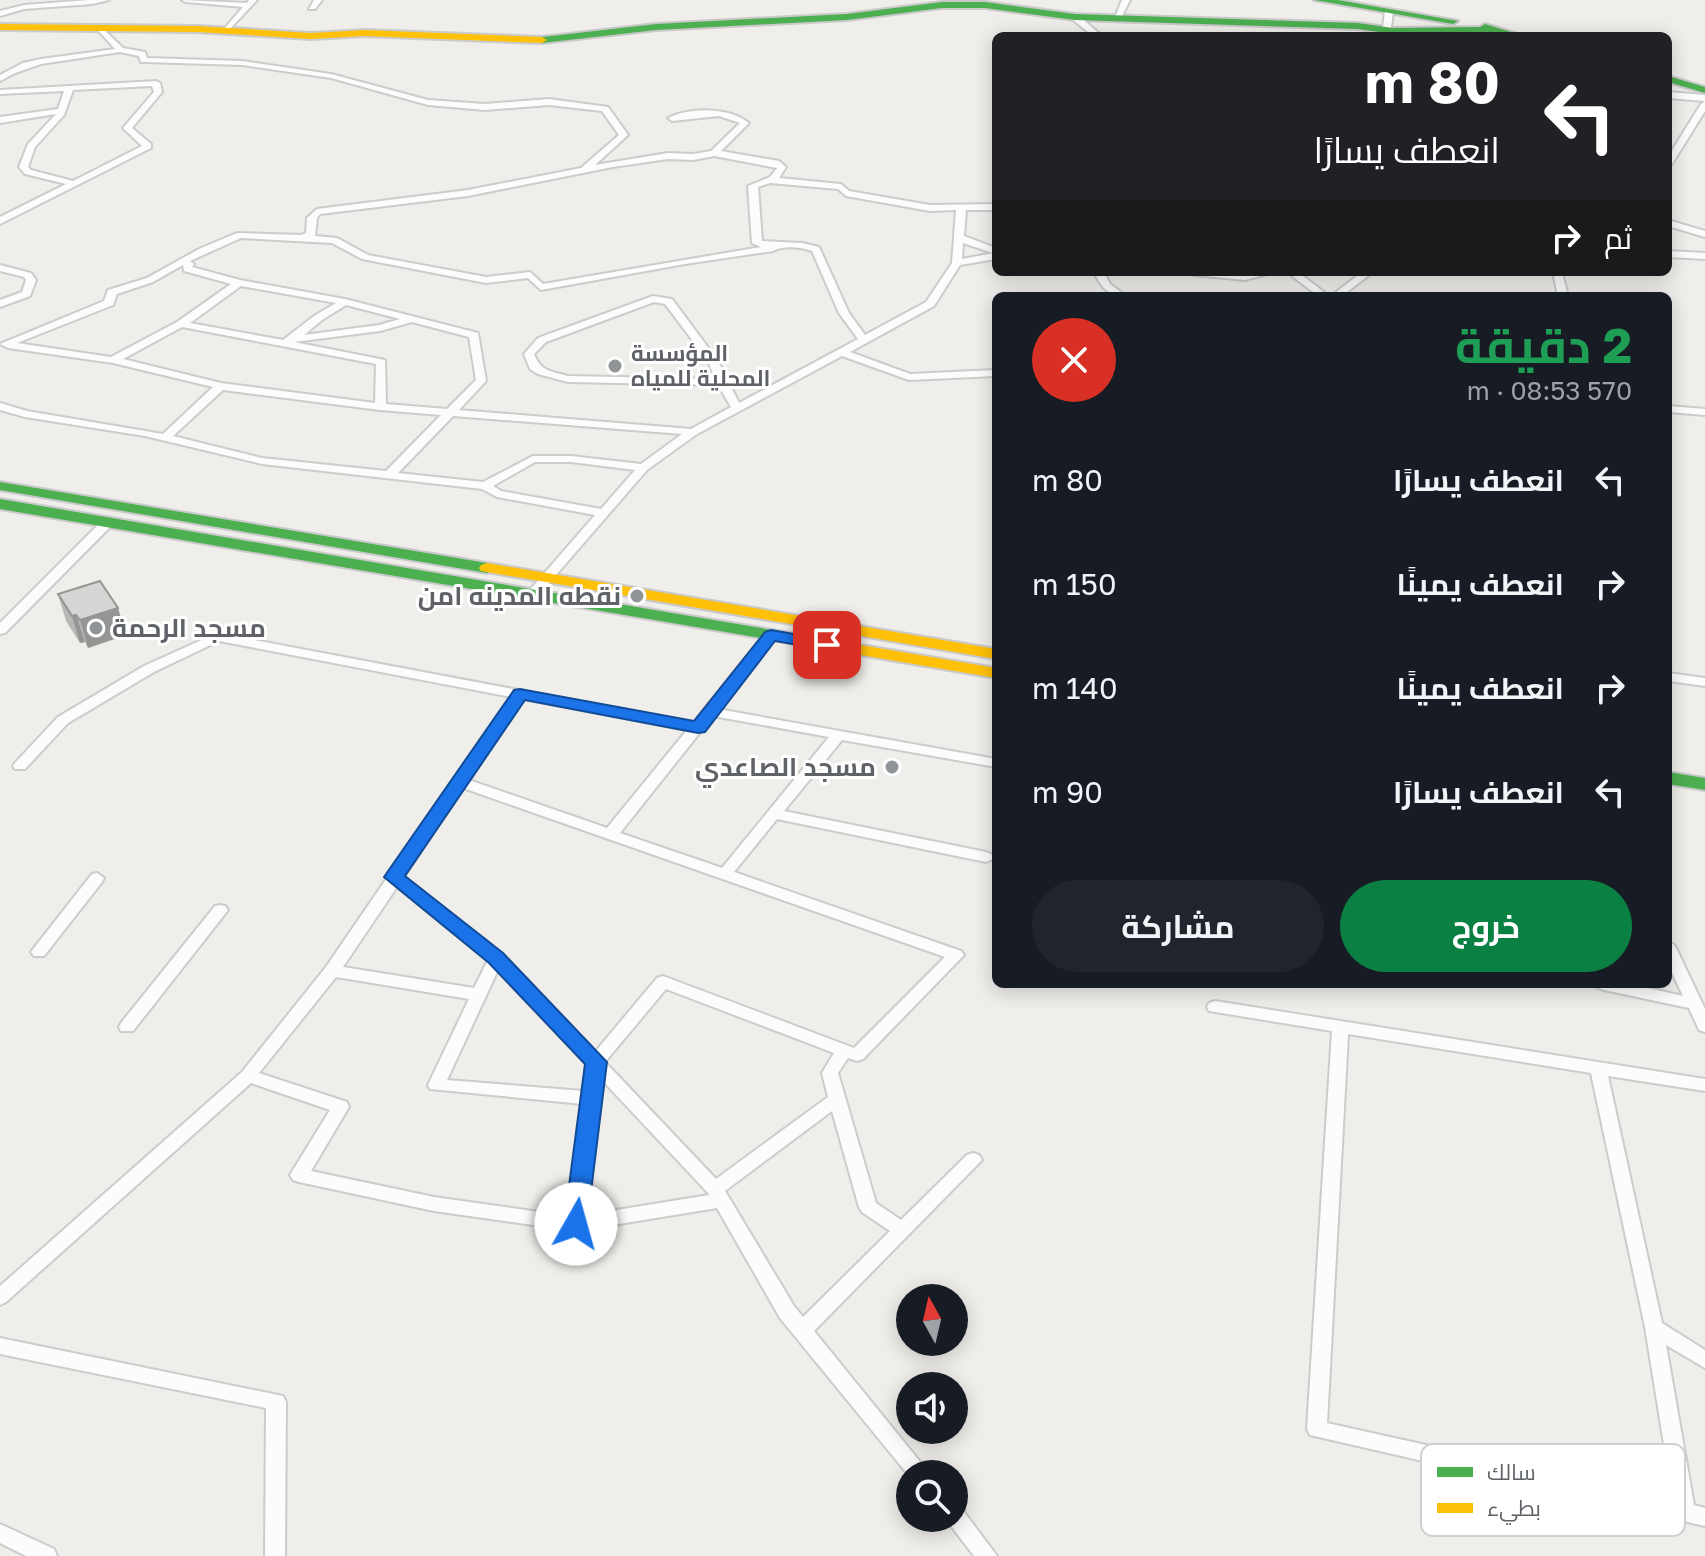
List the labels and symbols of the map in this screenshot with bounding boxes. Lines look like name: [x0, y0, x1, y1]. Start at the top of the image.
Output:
place label: المؤسسة المحلية للمياه: [631, 339, 770, 391]
marker: المؤسسة المحلية للمياه: [606, 357, 624, 375]
place label: نقطه المدينه امن: [418, 580, 621, 612]
marker: نقطه المدينه امن: [628, 587, 646, 605]
pin: [793, 611, 861, 679]
place label: مسجد الرحمة: [112, 612, 266, 643]
marker: مسجد الرحمة: [87, 619, 105, 637]
place label: مسجد الصاعدي: [695, 751, 876, 788]
marker: مسجد الصاعدي: [883, 758, 901, 776]
position arrow: [534, 1182, 618, 1266]
north arrow: [896, 1284, 968, 1356]
legend: [1421, 1444, 1685, 1536]
text: سالك: [1487, 1458, 1536, 1485]
text: بطيء: [1487, 1494, 1541, 1525]

